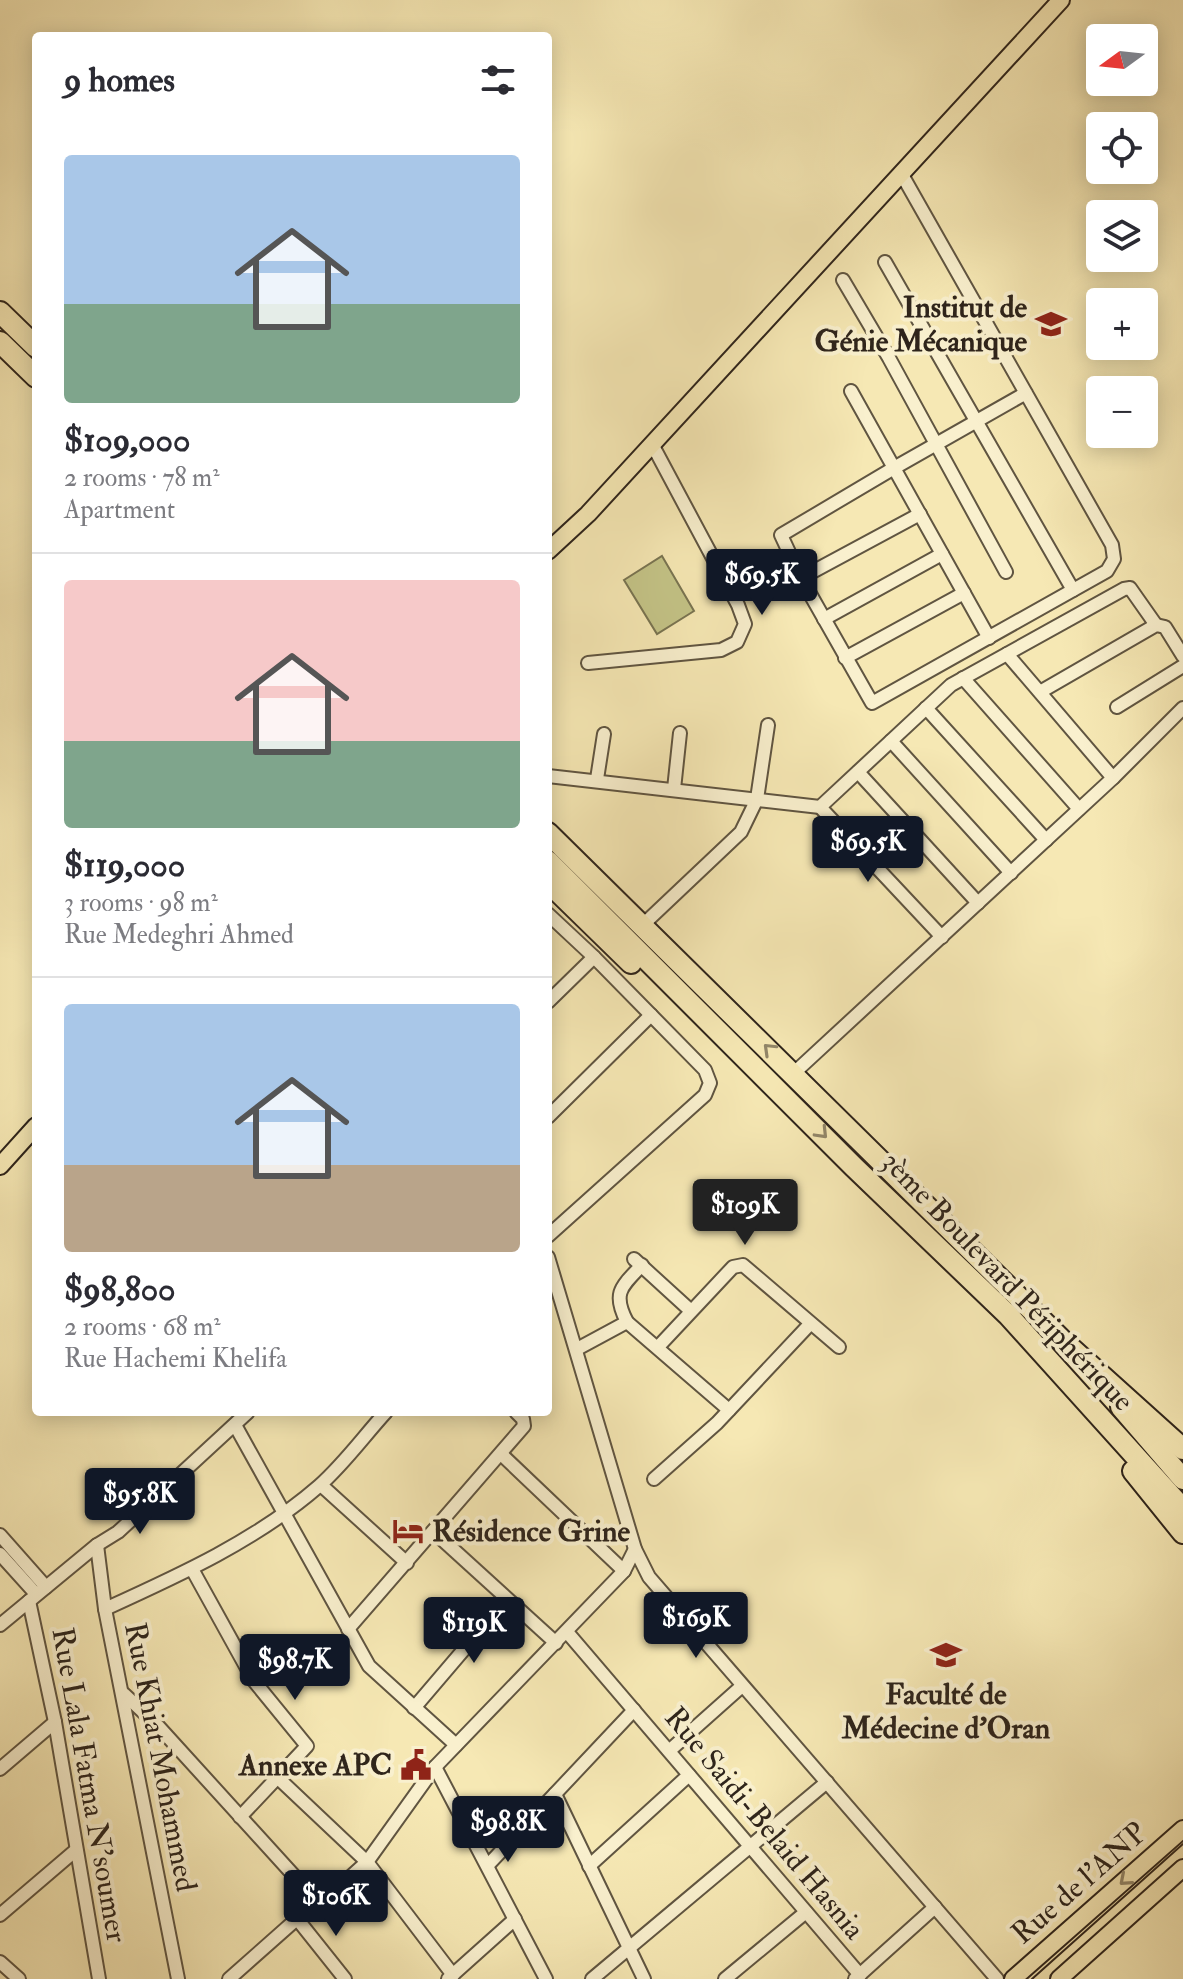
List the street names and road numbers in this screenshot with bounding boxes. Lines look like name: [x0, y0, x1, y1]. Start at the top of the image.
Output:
street label: 3ème Boulevard Périphérique: [874, 1144, 1142, 1419]
street label: Rue Khiat Mohammed: [116, 1619, 205, 1895]
street label: Rue Lala Fatma N'soumer: [44, 1625, 135, 1945]
street label: Rue Saidi-Belaid Hasnia: [657, 1700, 873, 1948]
street label: Rue de l'ANP: [1004, 1815, 1154, 1952]

